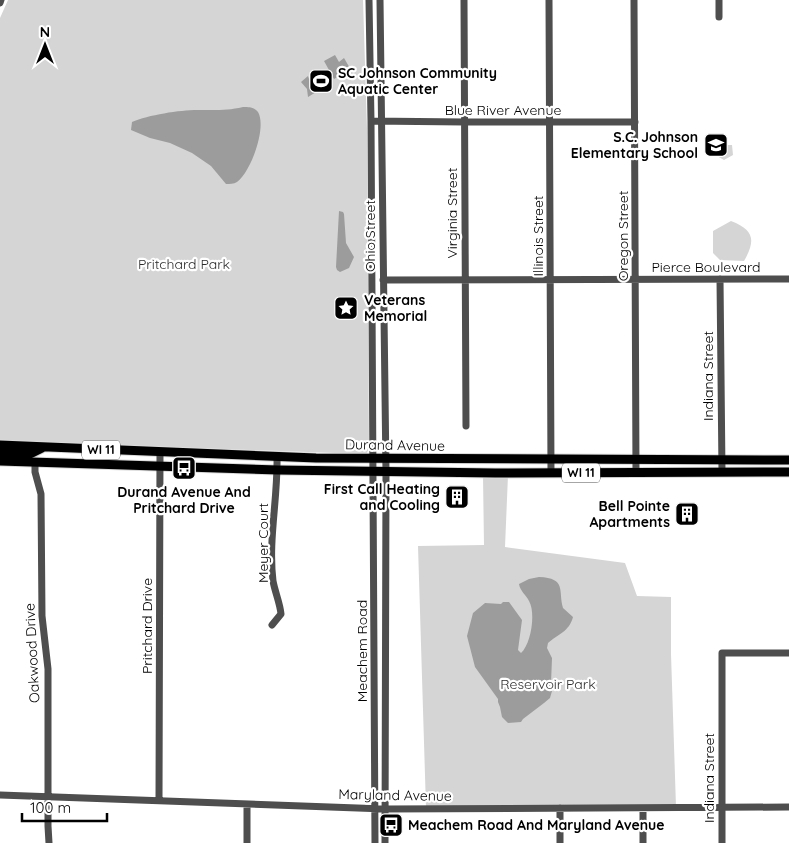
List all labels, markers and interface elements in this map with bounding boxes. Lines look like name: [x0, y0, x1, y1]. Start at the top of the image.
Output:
north arrow: [20, 20, 70, 70]
text: N: [40, 23, 50, 41]
place label: SC Johnson Community Aquatic Center: [338, 64, 497, 98]
sports icon: SC Johnson Community Aquatic Center: [308, 68, 334, 94]
street label: Blue River Avenue: [445, 101, 561, 119]
place label: S.C. Johnson Elementary School: [571, 128, 698, 162]
school or university icon: S.C. Johnson Elementary School: [703, 132, 729, 158]
street label: Virginia Street: [443, 167, 461, 258]
street label: Oregon Street: [614, 190, 632, 281]
street label: Illinois Street: [529, 195, 547, 277]
street label: Ohio Street: [361, 200, 379, 272]
park label: Pritchard Park: [138, 255, 230, 273]
street label: Pierce Boulevard: [651, 258, 761, 276]
place label: Veterans Memorial: [364, 291, 427, 325]
place icon: Veterans Memorial: [333, 295, 359, 321]
street label: Indiana Street: [699, 331, 717, 421]
street label: Durand Avenue: [345, 435, 445, 455]
road number: WI 11: [82, 440, 120, 460]
bus stop icon: Durand Avenue And Pritchard Drive: [171, 455, 197, 481]
road number: WI 11: [562, 463, 600, 482]
place label: First Call Heating and Cooling: [324, 480, 440, 514]
place label: Durand Avenue And Pritchard Drive: [117, 483, 251, 517]
building icon: First Call Heating and Cooling: [444, 484, 470, 510]
place label: Bell Pointe Apartments: [589, 497, 670, 531]
building icon: Bell Pointe Apartments: [674, 501, 700, 527]
street label: Meyer Court: [254, 503, 272, 583]
street label: Pritchard Drive: [138, 578, 156, 674]
street label: Meachem Road: [353, 600, 371, 702]
street label: Oakwood Drive: [20, 602, 44, 703]
park label: Reservoir Park: [500, 675, 596, 693]
street label: Indiana Street: [700, 733, 718, 823]
street label: Maryland Avenue: [338, 785, 452, 805]
scale bar: [22, 790, 108, 822]
text: 100 m: [30, 798, 71, 817]
bus stop icon: Meachem Road And Maryland Avenue: [378, 812, 404, 838]
place label: Meachem Road And Maryland Avenue: [408, 816, 665, 834]

